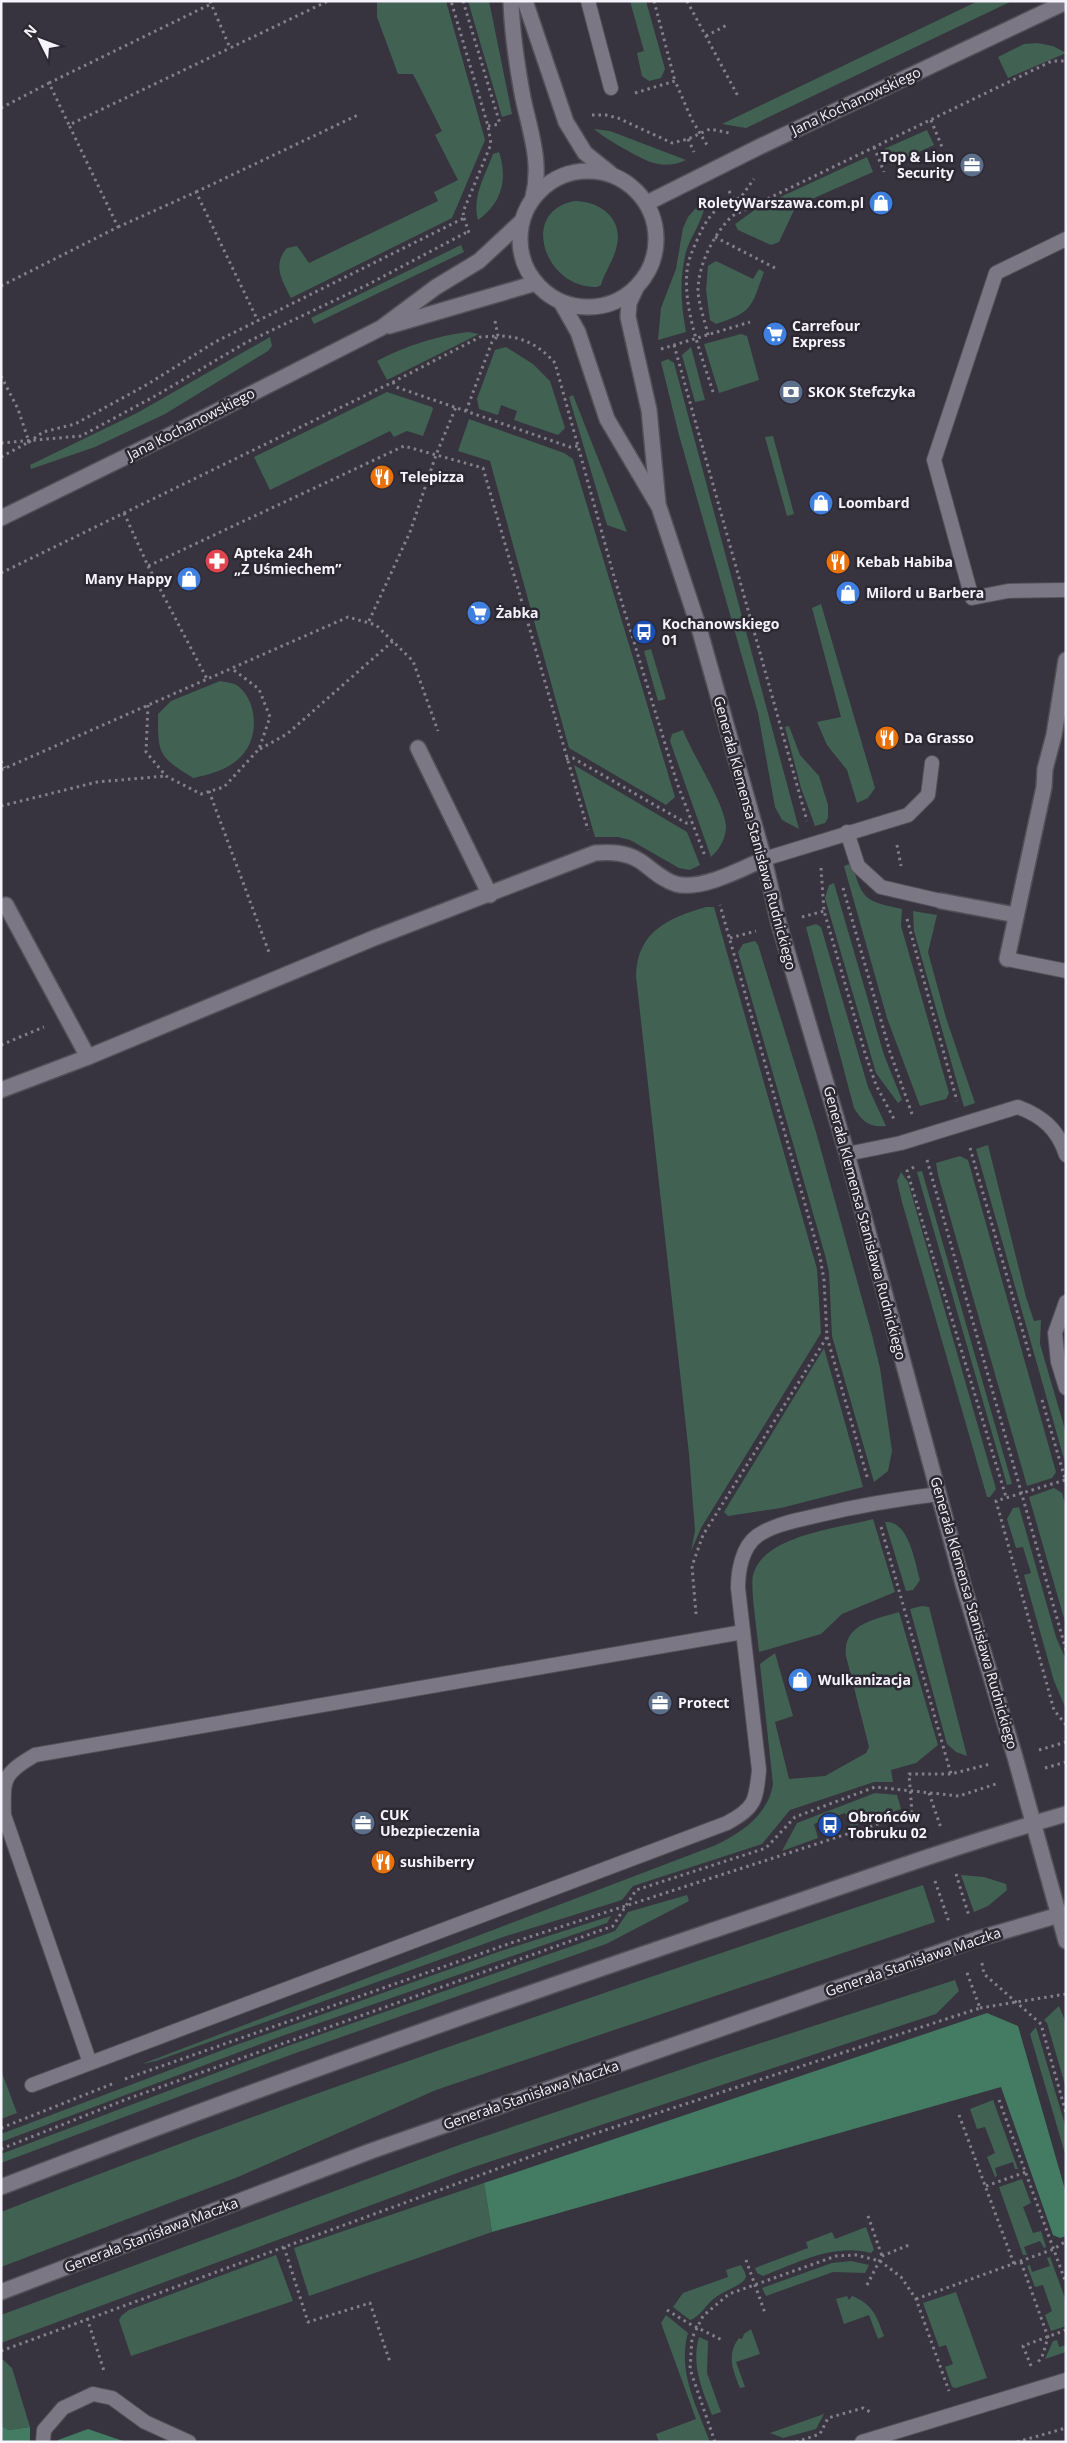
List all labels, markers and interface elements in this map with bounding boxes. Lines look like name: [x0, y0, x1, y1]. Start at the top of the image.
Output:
north arrow: [15, 15, 65, 65]
text: N: [19, 20, 41, 42]
street label: Jana Kochanowskiego: [786, 62, 924, 140]
place label: Top & Lion Security: [881, 147, 954, 182]
office icon: Top & Lion Security: [959, 152, 985, 178]
shop icon: RoletyWarszawa.com.pl: [868, 190, 894, 216]
place label: RoletyWarszawa.com.pl: [698, 193, 864, 212]
place label: Carrefour Express: [792, 316, 861, 351]
supermarket icon: Carrefour Express: [762, 321, 788, 347]
bank icon: SKOK Stefczyka: [778, 379, 804, 405]
place label: SKOK Stefczyka: [808, 382, 916, 401]
street label: Jana Kochanowskiego: [122, 383, 258, 465]
restaurant icon: Telepizza: [369, 464, 395, 490]
place label: Telepizza: [400, 467, 464, 486]
shop icon: Loombard: [808, 490, 834, 516]
place label: Loombard: [838, 493, 910, 512]
place label: Apteka 24h „Z Uśmiechem”: [234, 543, 342, 578]
pharmacy icon: Apteka 24h „Z Uśmiechem”: [204, 548, 230, 574]
restaurant icon: Kebab Habiba: [825, 549, 851, 575]
place label: Kebab Habiba: [856, 552, 953, 571]
shop icon: Many Happy: [176, 566, 202, 592]
place label: Many Happy: [85, 569, 172, 588]
shop icon: Milord u Barbera: [835, 580, 861, 606]
place label: Milord u Barbera: [866, 583, 984, 602]
supermarket icon: Żabka: [466, 600, 492, 626]
place label: Żabka: [496, 603, 539, 622]
place label: Kochanowskiego 01: [662, 614, 780, 649]
bus stop icon: Kochanowskiego 01: [631, 619, 657, 645]
street label: Generała Klemensa Stanisława Rudnickiego: [710, 694, 801, 972]
restaurant icon: Da Grasso: [874, 725, 900, 751]
place label: Da Grasso: [904, 728, 974, 747]
street label: Generała Klemensa Stanisława Rudnickiego: [820, 1084, 911, 1362]
street label: Generała Klemensa Stanisława Rudnickiego: [926, 1474, 1023, 1751]
shop icon: Wulkanizacja: [787, 1667, 813, 1693]
place label: Wulkanizacja: [818, 1670, 911, 1689]
office icon: Protect: [647, 1690, 673, 1716]
place label: Protect: [678, 1693, 729, 1712]
place label: CUK Ubezpieczenia: [380, 1805, 480, 1840]
place label: Obrońców Tobruku 02: [848, 1807, 927, 1842]
office icon: CUK Ubezpieczenia: [350, 1810, 376, 1836]
bus stop icon: Obrońców Tobruku 02: [817, 1812, 843, 1838]
restaurant icon: sushiberry: [370, 1849, 396, 1875]
place label: sushiberry: [400, 1852, 474, 1871]
street label: Generała Stanisława Maczka: [823, 1923, 1003, 2001]
street label: Generała Stanisława Maczka: [441, 2056, 621, 2134]
street label: Generała Stanisława Maczka: [61, 2193, 240, 2276]

